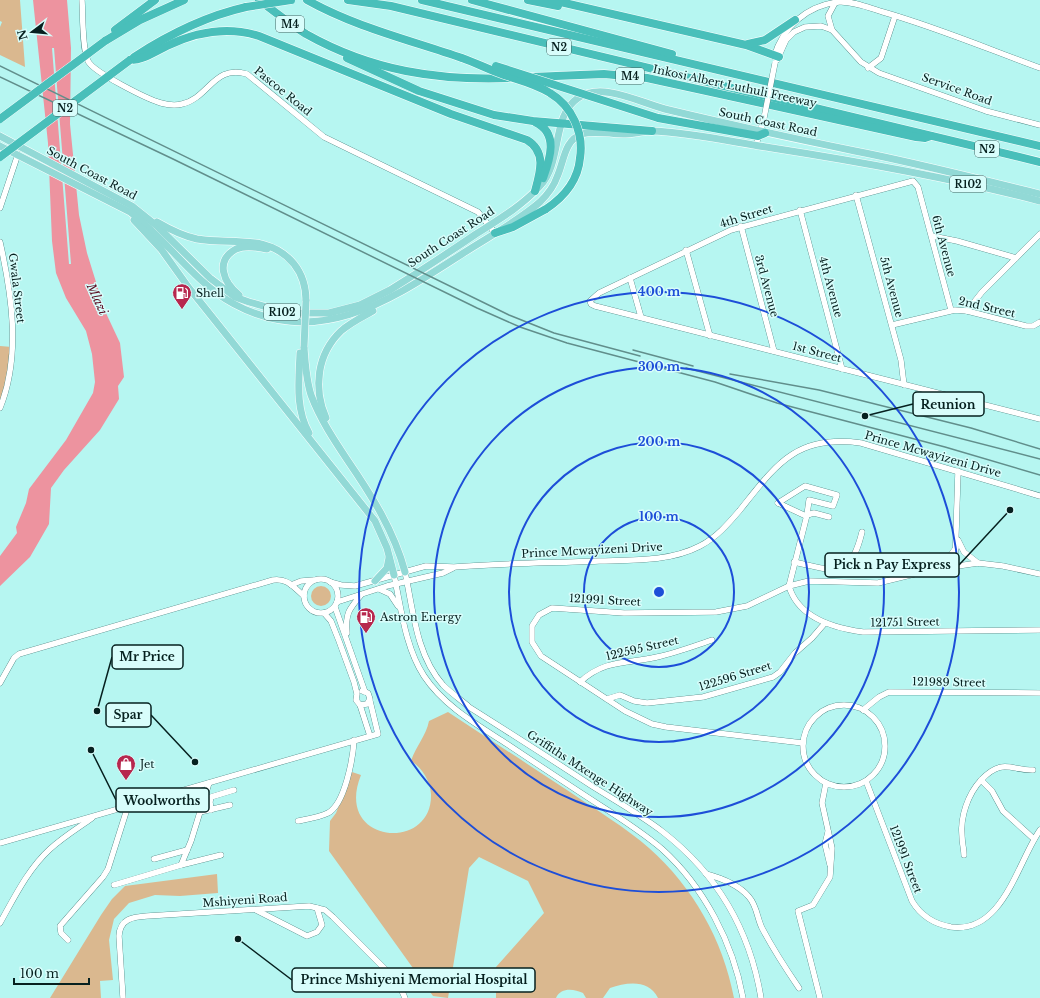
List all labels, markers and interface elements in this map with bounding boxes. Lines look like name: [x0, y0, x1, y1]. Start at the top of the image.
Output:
north arrow: [12, 12, 52, 52]
road number: M4: [276, 16, 304, 32]
text: N: [14, 27, 31, 42]
road number: N2: [547, 39, 571, 55]
street label: Inkosi Albert Luthuli Freeway: [652, 62, 818, 110]
street label: Pascoe Road: [251, 63, 315, 119]
road number: M4: [616, 68, 644, 84]
street label: Service Road: [920, 70, 995, 108]
road number: N2: [53, 100, 77, 116]
street label: South Coast Road: [718, 105, 819, 139]
road number: N2: [975, 141, 999, 157]
street label: South Coast Road: [44, 143, 140, 203]
road number: R102: [950, 176, 986, 192]
street label: 4th Street: [718, 201, 775, 231]
street label: South Coast Road: [405, 204, 497, 270]
street label: 6th Avenue: [929, 214, 959, 278]
street label: Gwala Street: [6, 252, 28, 325]
street label: 3rd Avenue: [752, 253, 782, 319]
street label: 4th Avenue: [816, 255, 846, 319]
street label: 5th Avenue: [877, 255, 907, 319]
water label: Mlazi: [83, 280, 112, 318]
fuel station icon: Shell: [171, 282, 193, 310]
text: 400 m: [638, 284, 681, 299]
place label: Shell: [196, 286, 225, 300]
street label: 2nd Street: [957, 294, 1018, 321]
road number: R102: [264, 304, 300, 320]
street label: 1st Street: [791, 339, 844, 365]
text: 300 m: [638, 359, 681, 374]
callout: Reunion: [913, 392, 984, 416]
text: Reunion: [921, 397, 976, 412]
street label: Prince Mcwayizeni Drive: [863, 428, 1003, 480]
text: 200 m: [638, 434, 681, 449]
text: 100 m: [639, 509, 680, 524]
street label: Prince Mcwayizeni Drive: [521, 539, 663, 561]
callout: Pick n Pay Express: [825, 553, 959, 577]
text: Pick n Pay Express: [833, 557, 951, 572]
centre of rings: [652, 585, 666, 599]
street label: 121991 Street: [569, 591, 642, 609]
fuel station icon: Astron Energy: [355, 606, 377, 634]
place label: Astron Energy: [379, 610, 461, 624]
street label: 121751 Street: [870, 614, 941, 630]
street label: 122595 Street: [604, 633, 681, 663]
callout: Mr Price: [112, 645, 183, 669]
text: Mr Price: [119, 649, 175, 664]
street label: 122596 Street: [697, 658, 774, 694]
street label: 121989 Street: [912, 674, 987, 690]
callout: Spar: [106, 703, 151, 727]
text: Spar: [113, 707, 143, 722]
street label: Griffiths Mxenge Highway: [524, 727, 656, 819]
shop icon: Jet: [115, 753, 137, 781]
place label: Jet: [138, 757, 155, 771]
callout: Woolworths: [116, 788, 209, 812]
text: Woolworths: [123, 793, 201, 808]
street label: 121991 Street: [887, 823, 926, 896]
street label: Mshiyeni Road: [202, 890, 288, 910]
scale bar: [14, 960, 89, 986]
text: 100 m: [20, 966, 59, 981]
callout: Prince Mshiyeni Memorial Hospital: [292, 968, 535, 992]
text: Prince Mshiyeni Memorial Hospital: [301, 972, 528, 987]

